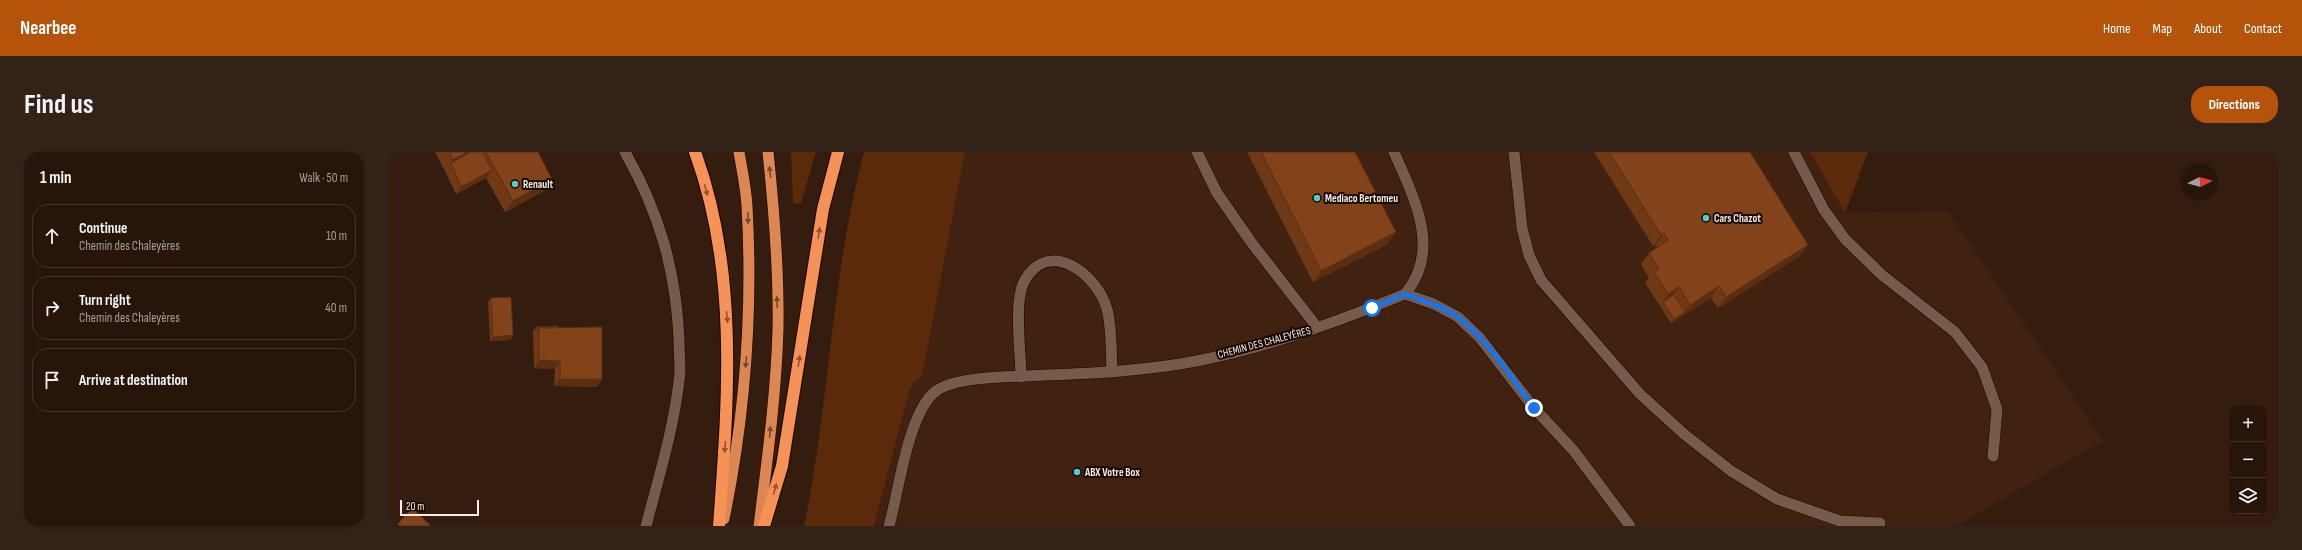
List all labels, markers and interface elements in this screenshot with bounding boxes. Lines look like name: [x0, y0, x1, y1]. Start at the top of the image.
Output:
text: Nearbee: [20, 17, 76, 40]
text: Home: [2103, 20, 2131, 37]
text: Map: [2153, 20, 2172, 37]
text: About: [2194, 20, 2222, 37]
text: Contact: [2244, 20, 2282, 37]
button: Directions: [2191, 86, 2278, 123]
text: Find us: [24, 88, 93, 121]
north arrow: [2182, 164, 2218, 200]
one-way arrow: [767, 166, 774, 178]
text: 1 min: [40, 168, 72, 188]
text: Walk · 50 m: [299, 170, 348, 186]
place label: Renault: [523, 178, 553, 191]
marker: Renault: [510, 179, 520, 189]
one-way arrow: [703, 183, 709, 196]
place label: Mediaco Bertomeu: [1325, 192, 1398, 205]
marker: Mediaco Bertomeu: [1312, 193, 1322, 203]
one-way arrow: [744, 212, 751, 224]
place label: Cars Chazot: [1714, 212, 1761, 225]
marker: Cars Chazot: [1701, 213, 1711, 223]
text: Continue: [79, 219, 128, 238]
icon: ahead: [41, 225, 63, 247]
one-way arrow: [817, 226, 823, 239]
text: 10 m: [326, 228, 347, 244]
text: Chemin des Chaleyères: [79, 238, 180, 254]
text: Turn right: [79, 291, 131, 310]
one-way arrow: [774, 295, 780, 308]
icon: right: [41, 297, 63, 319]
route start: [1363, 299, 1381, 317]
text: 40 m: [325, 300, 347, 316]
text: Chemin des Chaleyères: [79, 310, 180, 326]
one-way arrow: [724, 311, 730, 323]
street label: CHEMIN DES CHALEYÈRES: [1216, 324, 1312, 361]
one-way arrow: [797, 355, 803, 367]
one-way arrow: [742, 356, 749, 368]
icon: arrive: [41, 369, 63, 391]
text: Arrive at destination: [79, 371, 188, 390]
route end: [1525, 399, 1543, 417]
map controls: [2230, 406, 2266, 514]
button: +: [2230, 406, 2266, 442]
one-way arrow: [766, 426, 773, 438]
one-way arrow: [721, 441, 728, 453]
button: −: [2230, 442, 2266, 478]
place label: ABX Votre Box: [1084, 466, 1140, 479]
marker: ABX Votre Box: [1072, 467, 1082, 477]
button: layers: [2230, 478, 2266, 514]
one-way arrow: [772, 482, 778, 494]
scale bar: [400, 498, 479, 517]
text: 20 m: [406, 500, 424, 513]

